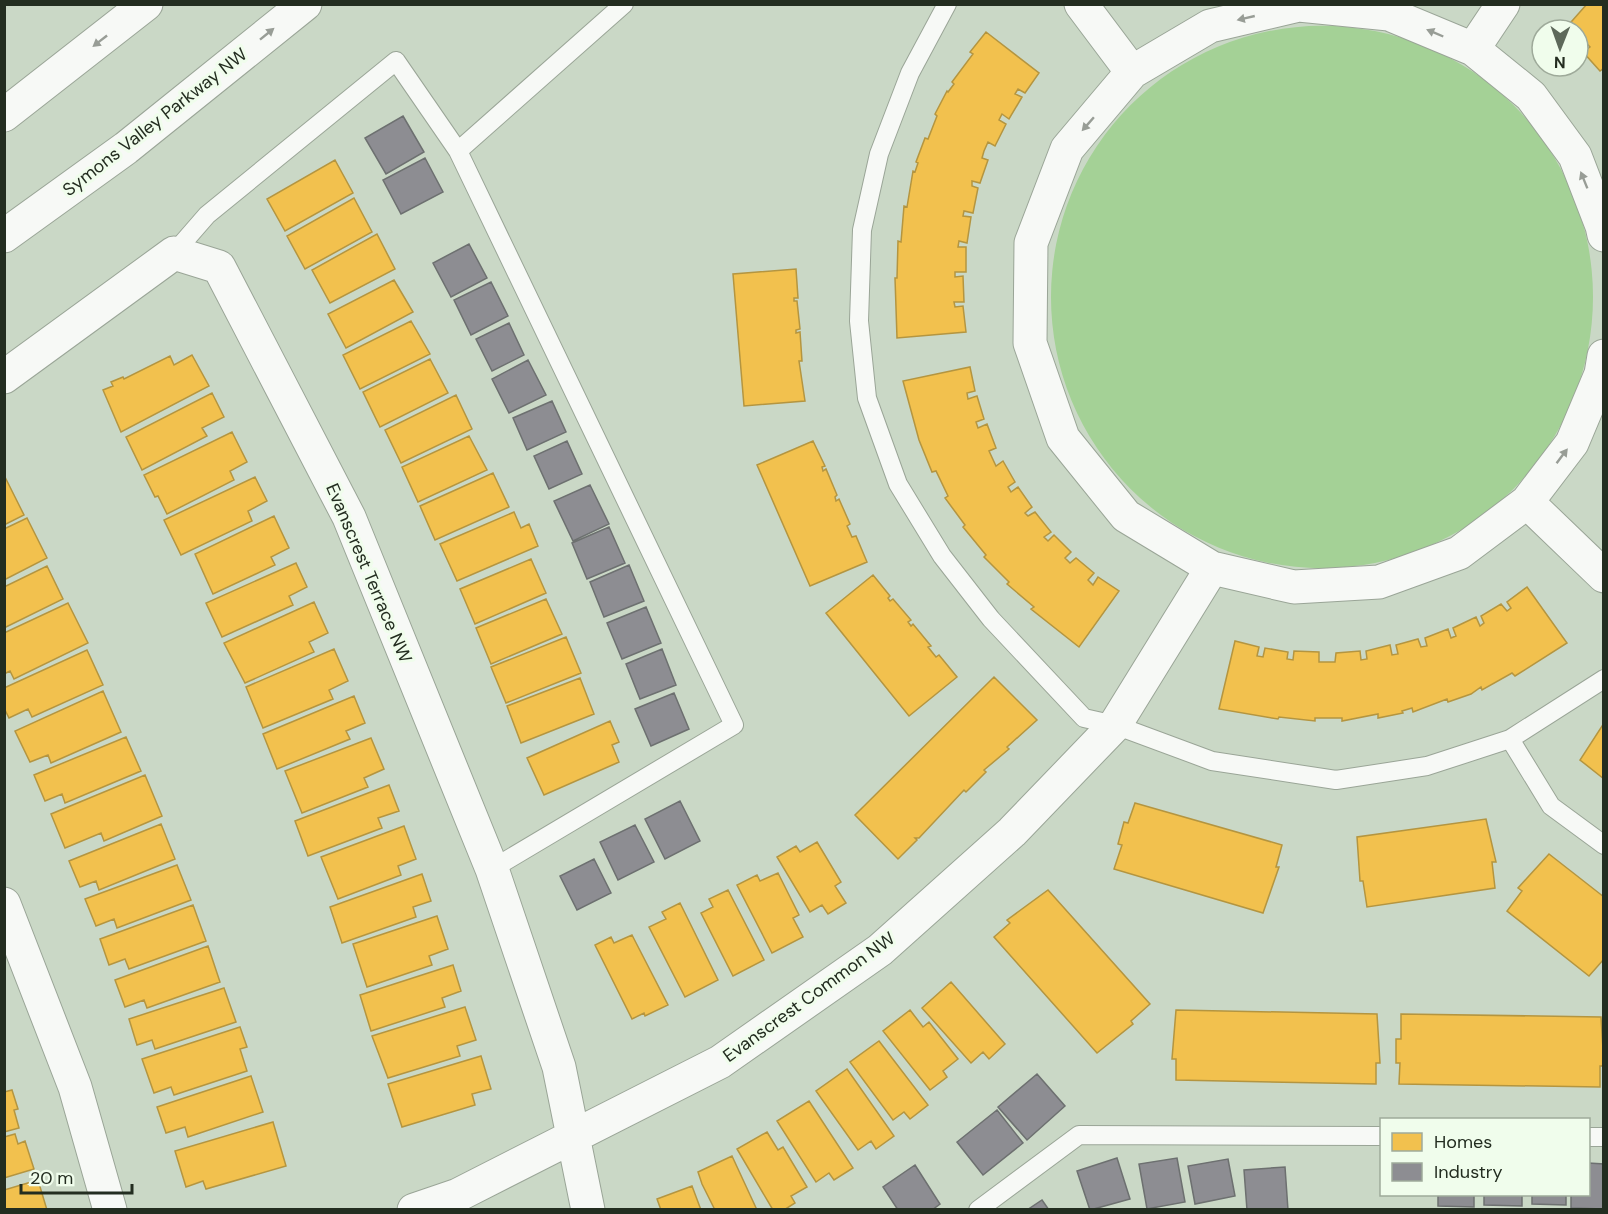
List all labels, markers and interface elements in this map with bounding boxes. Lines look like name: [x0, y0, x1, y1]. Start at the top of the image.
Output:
one-way arrow: [1236, 13, 1255, 23]
north arrow: [1530, 18, 1590, 78]
one-way arrow: [259, 28, 275, 41]
one-way arrow: [1426, 28, 1444, 37]
one-way arrow: [93, 34, 108, 46]
street label: Symons Valley Parkway NW: [58, 42, 252, 202]
text: N: [1554, 52, 1566, 73]
one-way arrow: [1082, 116, 1095, 131]
one-way arrow: [1579, 171, 1588, 189]
one-way arrow: [1556, 448, 1568, 464]
street label: Evanscrest Terrace NW: [320, 480, 418, 666]
street label: Evanscrest Common NW: [718, 926, 900, 1068]
legend: [1380, 1118, 1590, 1196]
text: Homes: [1434, 1130, 1492, 1154]
scale bar: [21, 1157, 132, 1195]
text: Industry: [1434, 1160, 1503, 1184]
text: 20 m: [30, 1166, 73, 1190]

